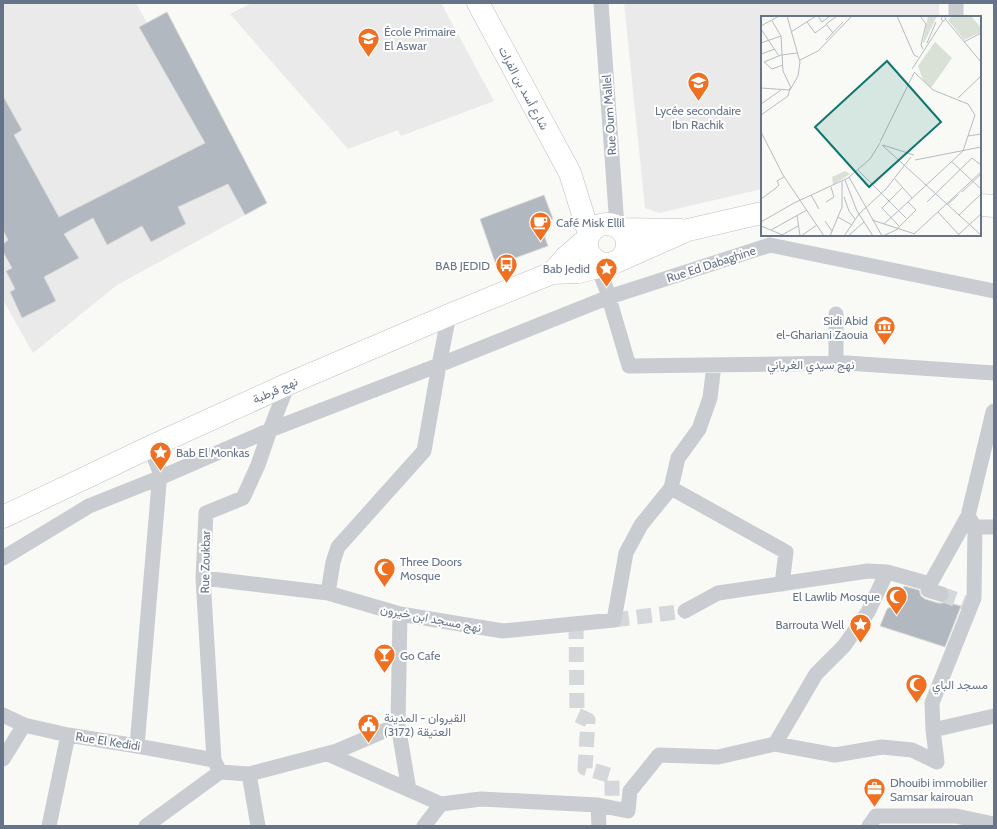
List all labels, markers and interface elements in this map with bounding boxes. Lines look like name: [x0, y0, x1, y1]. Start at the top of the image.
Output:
inset map: [761, 16, 981, 236]
place label: École Primaire El Aswar: [384, 24, 456, 53]
school or university icon: École Primaire El Aswar: [356, 25, 382, 58]
street label: شارع أسد بن الفرات: [494, 44, 552, 133]
school or university icon: Lycée secondaire Ibn Rachik: [685, 70, 711, 103]
street label: Rue Oum Mallel: [599, 74, 619, 156]
place label: Lycée secondaire Ibn Rachik: [655, 103, 741, 132]
cafe icon: Café Misk Ellil: [528, 209, 554, 242]
place label: Café Misk Ellil: [556, 215, 625, 230]
street label: Rue Ed Dabaghine: [665, 243, 757, 285]
bus stop icon: BAB JEDID: [493, 252, 519, 285]
place icon: Bab Jedid: [593, 255, 619, 288]
place label: BAB JEDID: [435, 258, 490, 273]
place label: Bab Jedid: [543, 261, 590, 276]
place label: Sidi Abid el-Ghariani Zaouia: [776, 313, 868, 342]
museum icon: Sidi Abid el-Ghariani Zaouia: [871, 314, 897, 347]
street label: نهج سيدي الغرياني: [767, 357, 855, 375]
street label: نهج قرطبة: [250, 373, 301, 408]
place icon: Bab El Monkas: [147, 439, 173, 472]
place label: Bab El Monkas: [176, 445, 249, 460]
street label: Rue Zoukbar: [197, 530, 213, 594]
place label: Three Doors Mosque: [400, 554, 462, 583]
mosque icon: Three Doors Mosque: [371, 555, 397, 588]
mosque icon: El Lawlib Mosque: [883, 583, 909, 616]
place label: El Lawlib Mosque: [792, 589, 880, 604]
street label: نهج مسجد ابن خيرون: [379, 601, 483, 637]
place icon: Barrouta Well: [847, 611, 873, 644]
place label: Barrouta Well: [776, 617, 844, 632]
bar icon: Go Cafe: [372, 642, 398, 675]
place label: Go Cafe: [400, 648, 440, 663]
mosque icon: مسجد الباي: [904, 671, 930, 704]
place label: مسجد الباي: [932, 677, 988, 695]
place label: القيروان - المدينة العتيقة (3172): [384, 710, 466, 739]
public building icon: القيروان - المدينة العتيقة (3172): [355, 711, 381, 744]
street label: Rue El Kedidi: [75, 728, 141, 754]
place label: Dhouibi immobilier Samsar kairouan: [890, 775, 987, 804]
office icon: Dhouibi immobilier Samsar kairouan: [861, 776, 887, 809]

